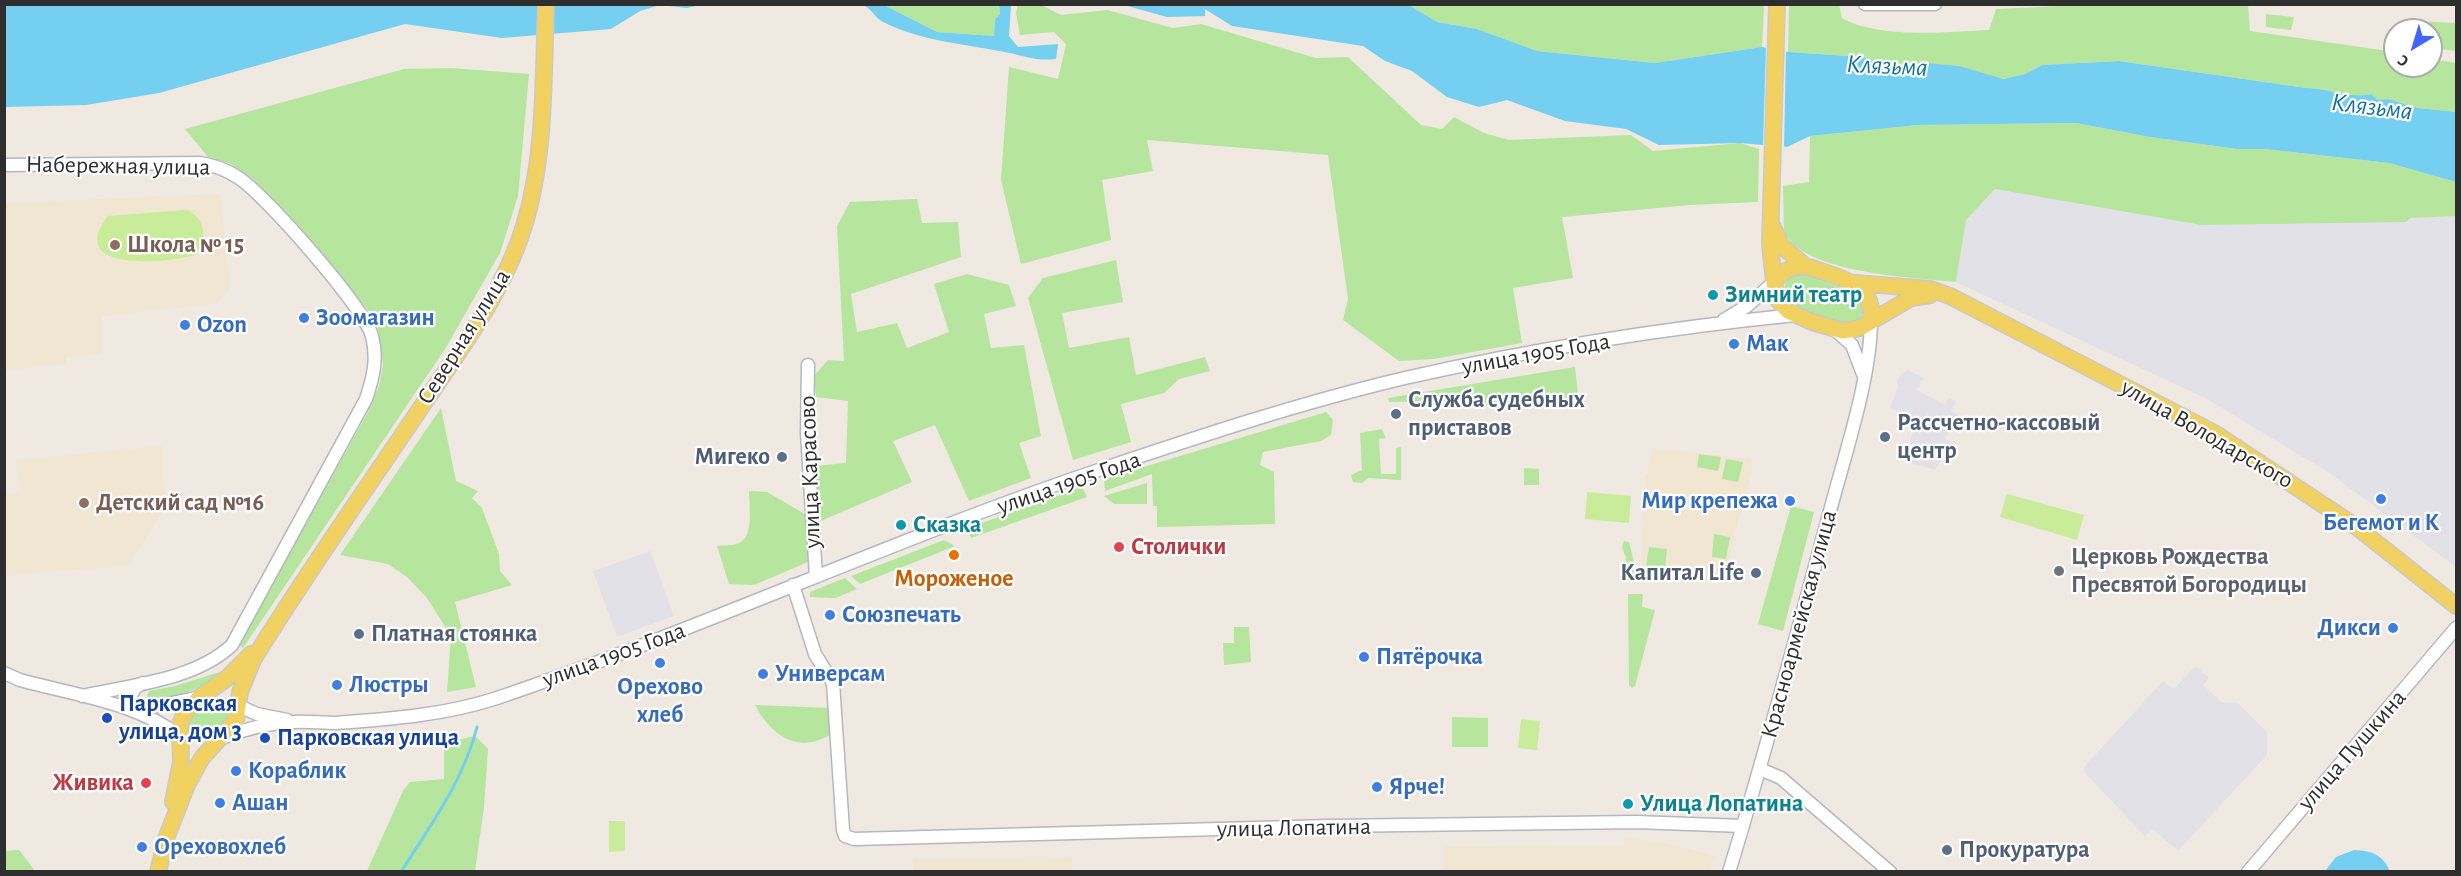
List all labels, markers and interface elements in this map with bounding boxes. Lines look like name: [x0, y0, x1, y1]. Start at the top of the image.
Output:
north arrow: [2383, 18, 2443, 78]
water label: Клязьма: [1846, 48, 1928, 84]
text: С: [2395, 52, 2412, 70]
water label: Клязьма: [2330, 87, 2414, 127]
street label: Набережная улица: [25, 150, 211, 182]
place label: Школа № 15: [127, 231, 244, 259]
marker: Школа № 15: [108, 238, 122, 252]
street label: Северная улица: [411, 264, 517, 410]
place label: Зимний театр: [1725, 281, 1862, 309]
marker: Зимний театр: [1706, 288, 1720, 302]
place label: Зоомагазин: [316, 304, 435, 332]
place label: Ozon: [197, 311, 247, 339]
marker: Зоомагазин: [297, 311, 311, 325]
marker: Ozon: [178, 318, 192, 332]
street label: улица 1905 Года: [1460, 327, 1612, 381]
place label: Мак: [1746, 330, 1789, 358]
marker: Мак: [1727, 337, 1741, 351]
street label: улица Володарского: [2116, 373, 2298, 495]
place label: Служба судебных приставов: [1408, 386, 1585, 442]
street label: улица Карасово: [793, 395, 827, 549]
marker: Служба судебных приставов: [1389, 407, 1403, 421]
place label: Рассчетно-кассовый центр: [1897, 409, 2100, 465]
marker: Рассчетно-кассовый центр: [1878, 430, 1892, 444]
place label: Мигеко: [694, 443, 770, 471]
street label: улица 1905 Года: [993, 445, 1145, 521]
marker: Мигеко: [775, 450, 789, 464]
place label: Мир крепежа: [1641, 487, 1778, 515]
place label: Детский сад №16: [96, 489, 264, 517]
marker: Бегемот и К: [2374, 492, 2388, 506]
marker: Мир крепежа: [1783, 494, 1797, 508]
marker: Детский сад №16: [77, 496, 91, 510]
street label: Красноармейская улица: [1755, 507, 1843, 741]
place label: Бегемот и К: [2323, 509, 2439, 537]
place label: Сказка: [913, 511, 981, 539]
marker: Сказка: [894, 518, 908, 532]
place label: Столички: [1131, 533, 1226, 561]
marker: Столички: [1112, 540, 1126, 554]
place label: Церковь Рождества Пресвятой Богородицы: [2071, 543, 2307, 599]
marker: Мороженое: [947, 548, 961, 562]
place label: Капитал Life: [1620, 559, 1744, 587]
marker: Церковь Рождества Пресвятой Богородицы: [2052, 564, 2066, 578]
place label: Мороженое: [894, 565, 1014, 593]
marker: Капитал Life: [1749, 566, 1763, 580]
place label: Союзпечать: [842, 601, 961, 629]
marker: Союзпечать: [823, 608, 837, 622]
place label: Дикси: [2317, 614, 2381, 642]
street label: улица 1905 Года: [539, 616, 689, 694]
place label: Платная стоянка: [371, 620, 537, 648]
marker: Дикси: [2386, 621, 2400, 635]
marker: Платная стоянка: [352, 627, 366, 641]
place label: Пятёрочка: [1376, 643, 1483, 671]
marker: Пятёрочка: [1357, 650, 1371, 664]
marker: Орехово хлеб: [653, 656, 667, 670]
place label: Универсам: [775, 660, 885, 688]
marker: Универсам: [756, 667, 770, 681]
place label: Люстры: [349, 671, 429, 699]
place label: Орехово хлеб: [617, 673, 703, 729]
marker: Люстры: [330, 678, 344, 692]
street label: улица Пушкина: [2292, 684, 2412, 816]
place label: Парковская улица, дом 3: [119, 690, 242, 746]
marker: Парковская улица, дом 3: [100, 711, 114, 725]
place label: Парковская улица: [277, 724, 459, 752]
marker: Парковская улица: [258, 731, 272, 745]
place label: Кораблик: [248, 757, 346, 785]
marker: Кораблик: [229, 764, 243, 778]
place label: Живика: [53, 769, 134, 797]
place label: Ярче!: [1389, 773, 1445, 801]
marker: Живика: [139, 776, 153, 790]
marker: Ярче!: [1370, 780, 1384, 794]
place label: Ашан: [232, 789, 289, 817]
place label: Улица Лопатина: [1640, 790, 1803, 818]
marker: Ашан: [213, 796, 227, 810]
marker: Улица Лопатина: [1621, 797, 1635, 811]
street label: улица Лопатина: [1217, 812, 1371, 844]
place label: Ореховохлеб: [154, 833, 286, 861]
place label: Прокуратура: [1959, 836, 2090, 864]
marker: Ореховохлеб: [135, 840, 149, 854]
marker: Прокуратура: [1940, 843, 1954, 857]

